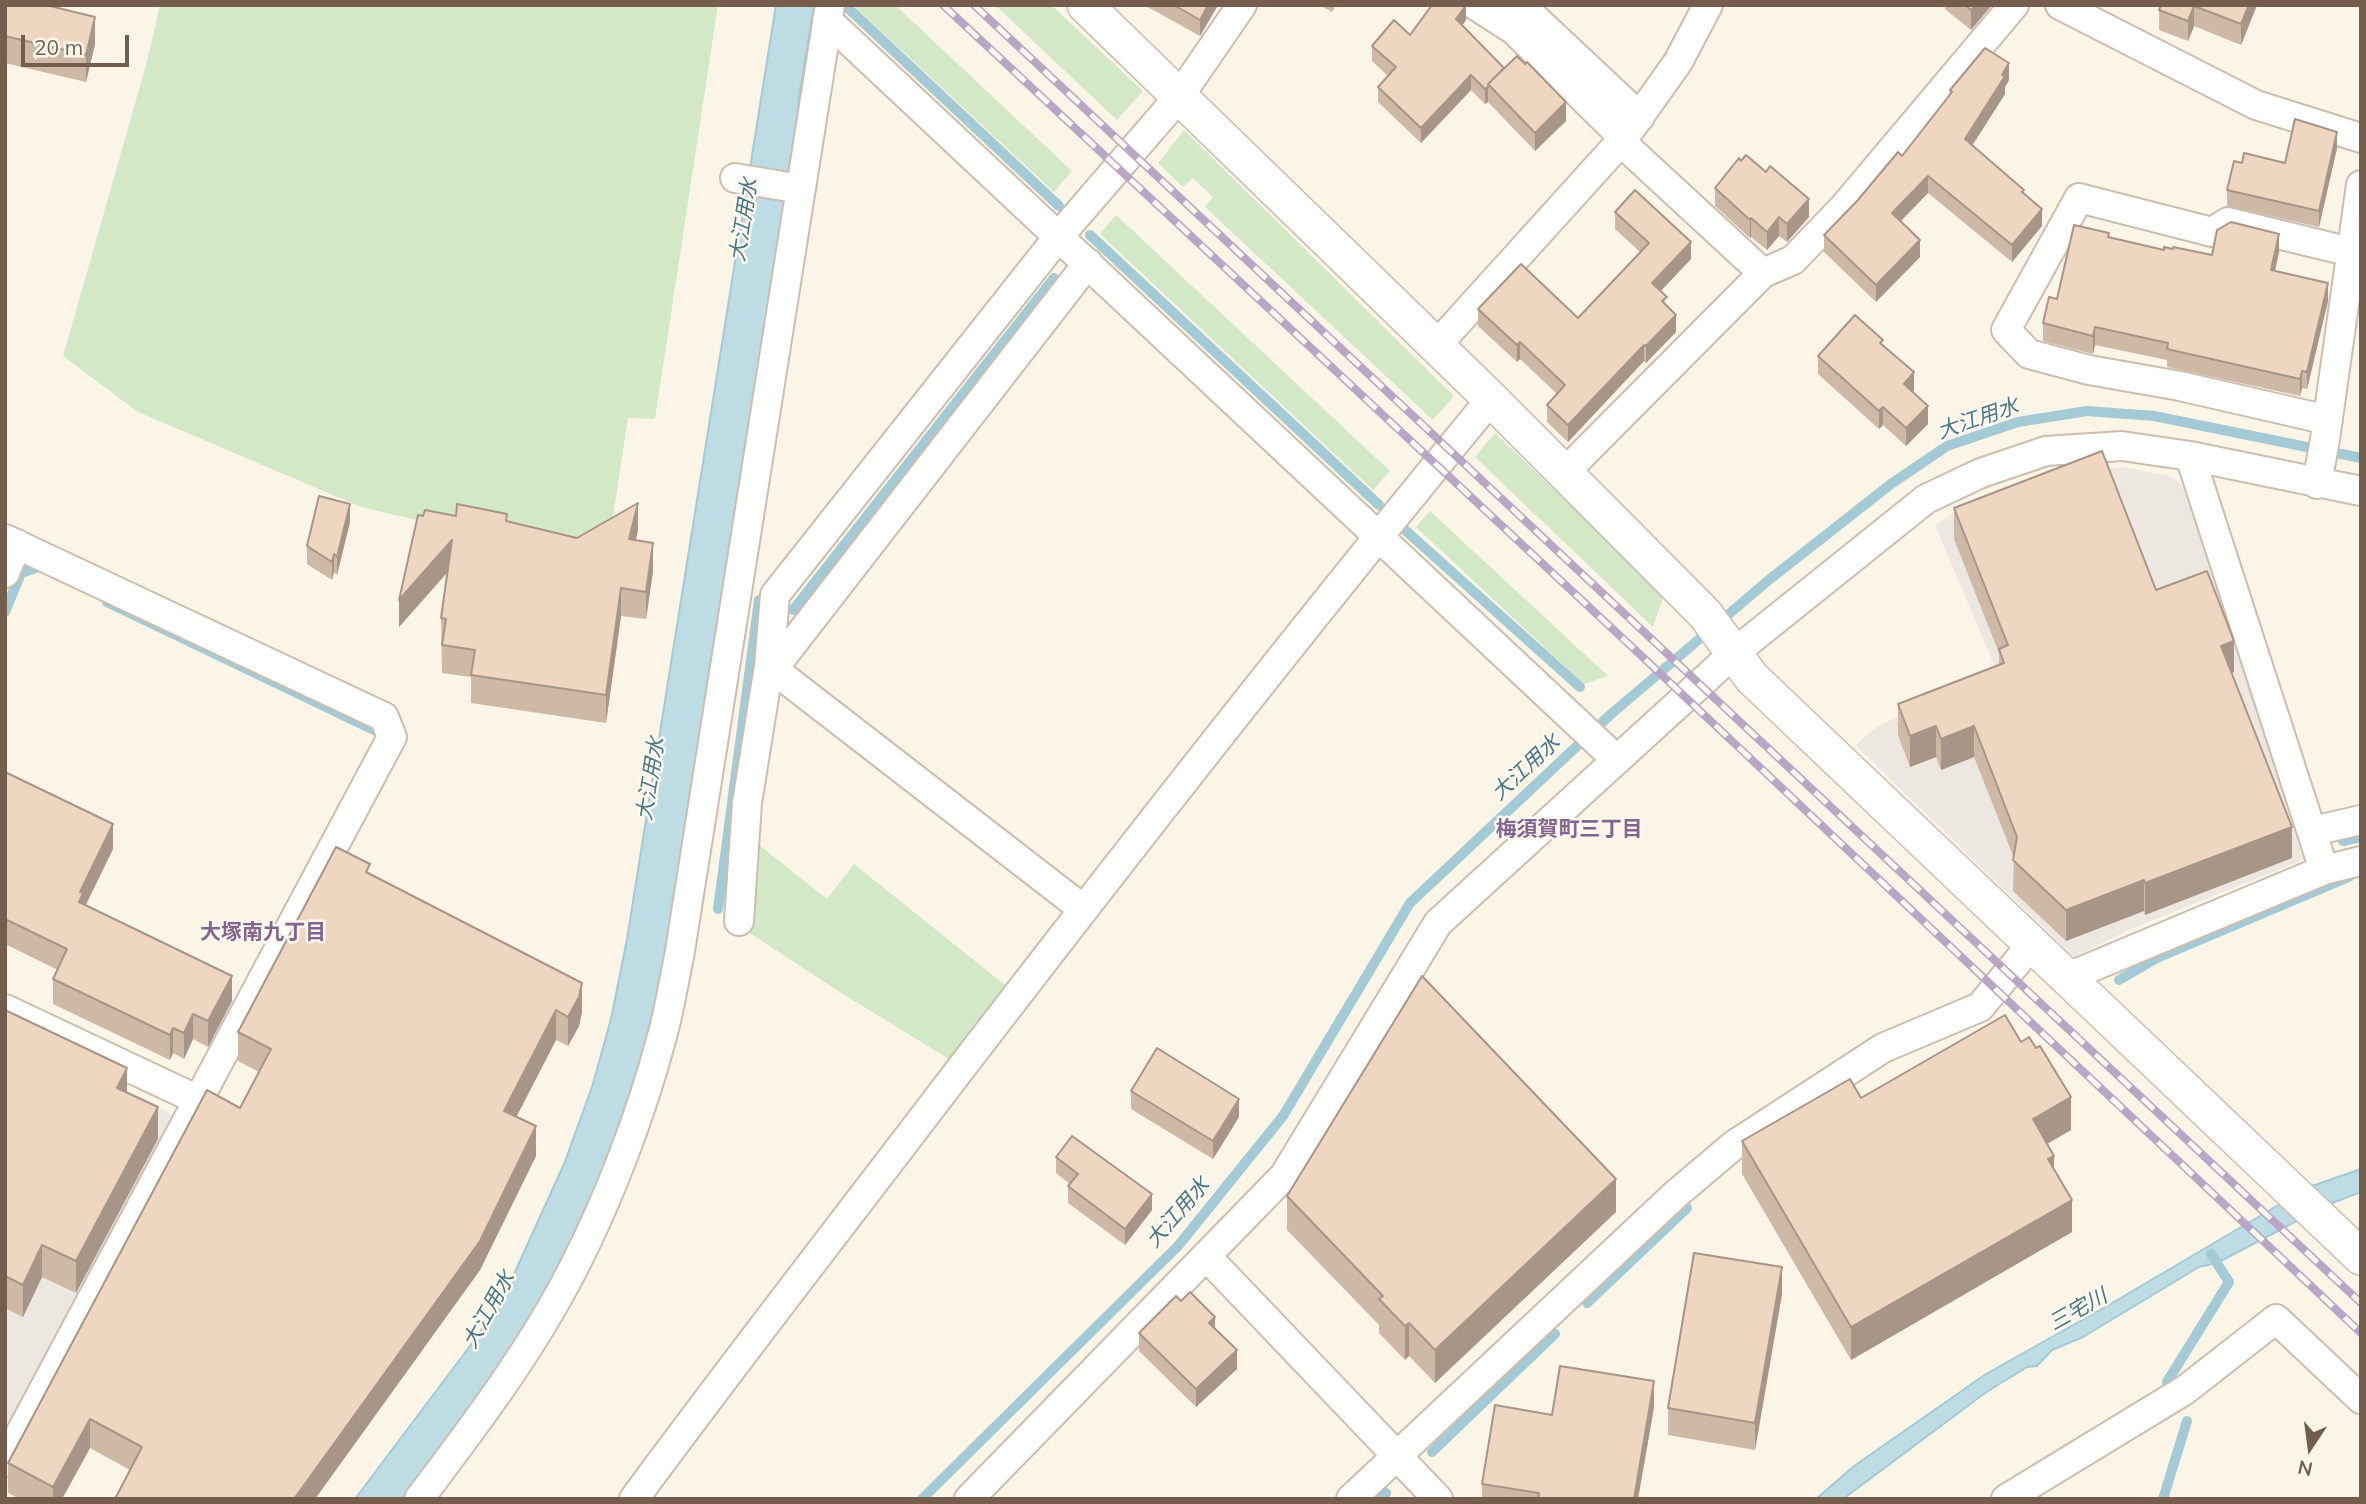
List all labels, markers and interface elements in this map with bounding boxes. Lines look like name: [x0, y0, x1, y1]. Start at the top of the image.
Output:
scale bar: [24, 21, 133, 65]
text: 20 m: [34, 34, 83, 60]
water label: 大江用水: [725, 177, 763, 263]
water label: 大江用水: [1934, 393, 2022, 445]
water label: 大江用水: [1487, 730, 1565, 806]
water label: 大江用水: [632, 736, 670, 822]
district label: 梅須賀町三丁目: [1496, 817, 1642, 843]
district label: 大塚南九丁目: [200, 920, 326, 946]
water label: 大江用水: [1141, 1173, 1215, 1253]
water label: 大江用水: [458, 1267, 520, 1353]
water label: 三宅川: [2044, 1284, 2112, 1336]
north arrow: [2275, 1413, 2345, 1483]
text: N: [2296, 1455, 2315, 1482]

